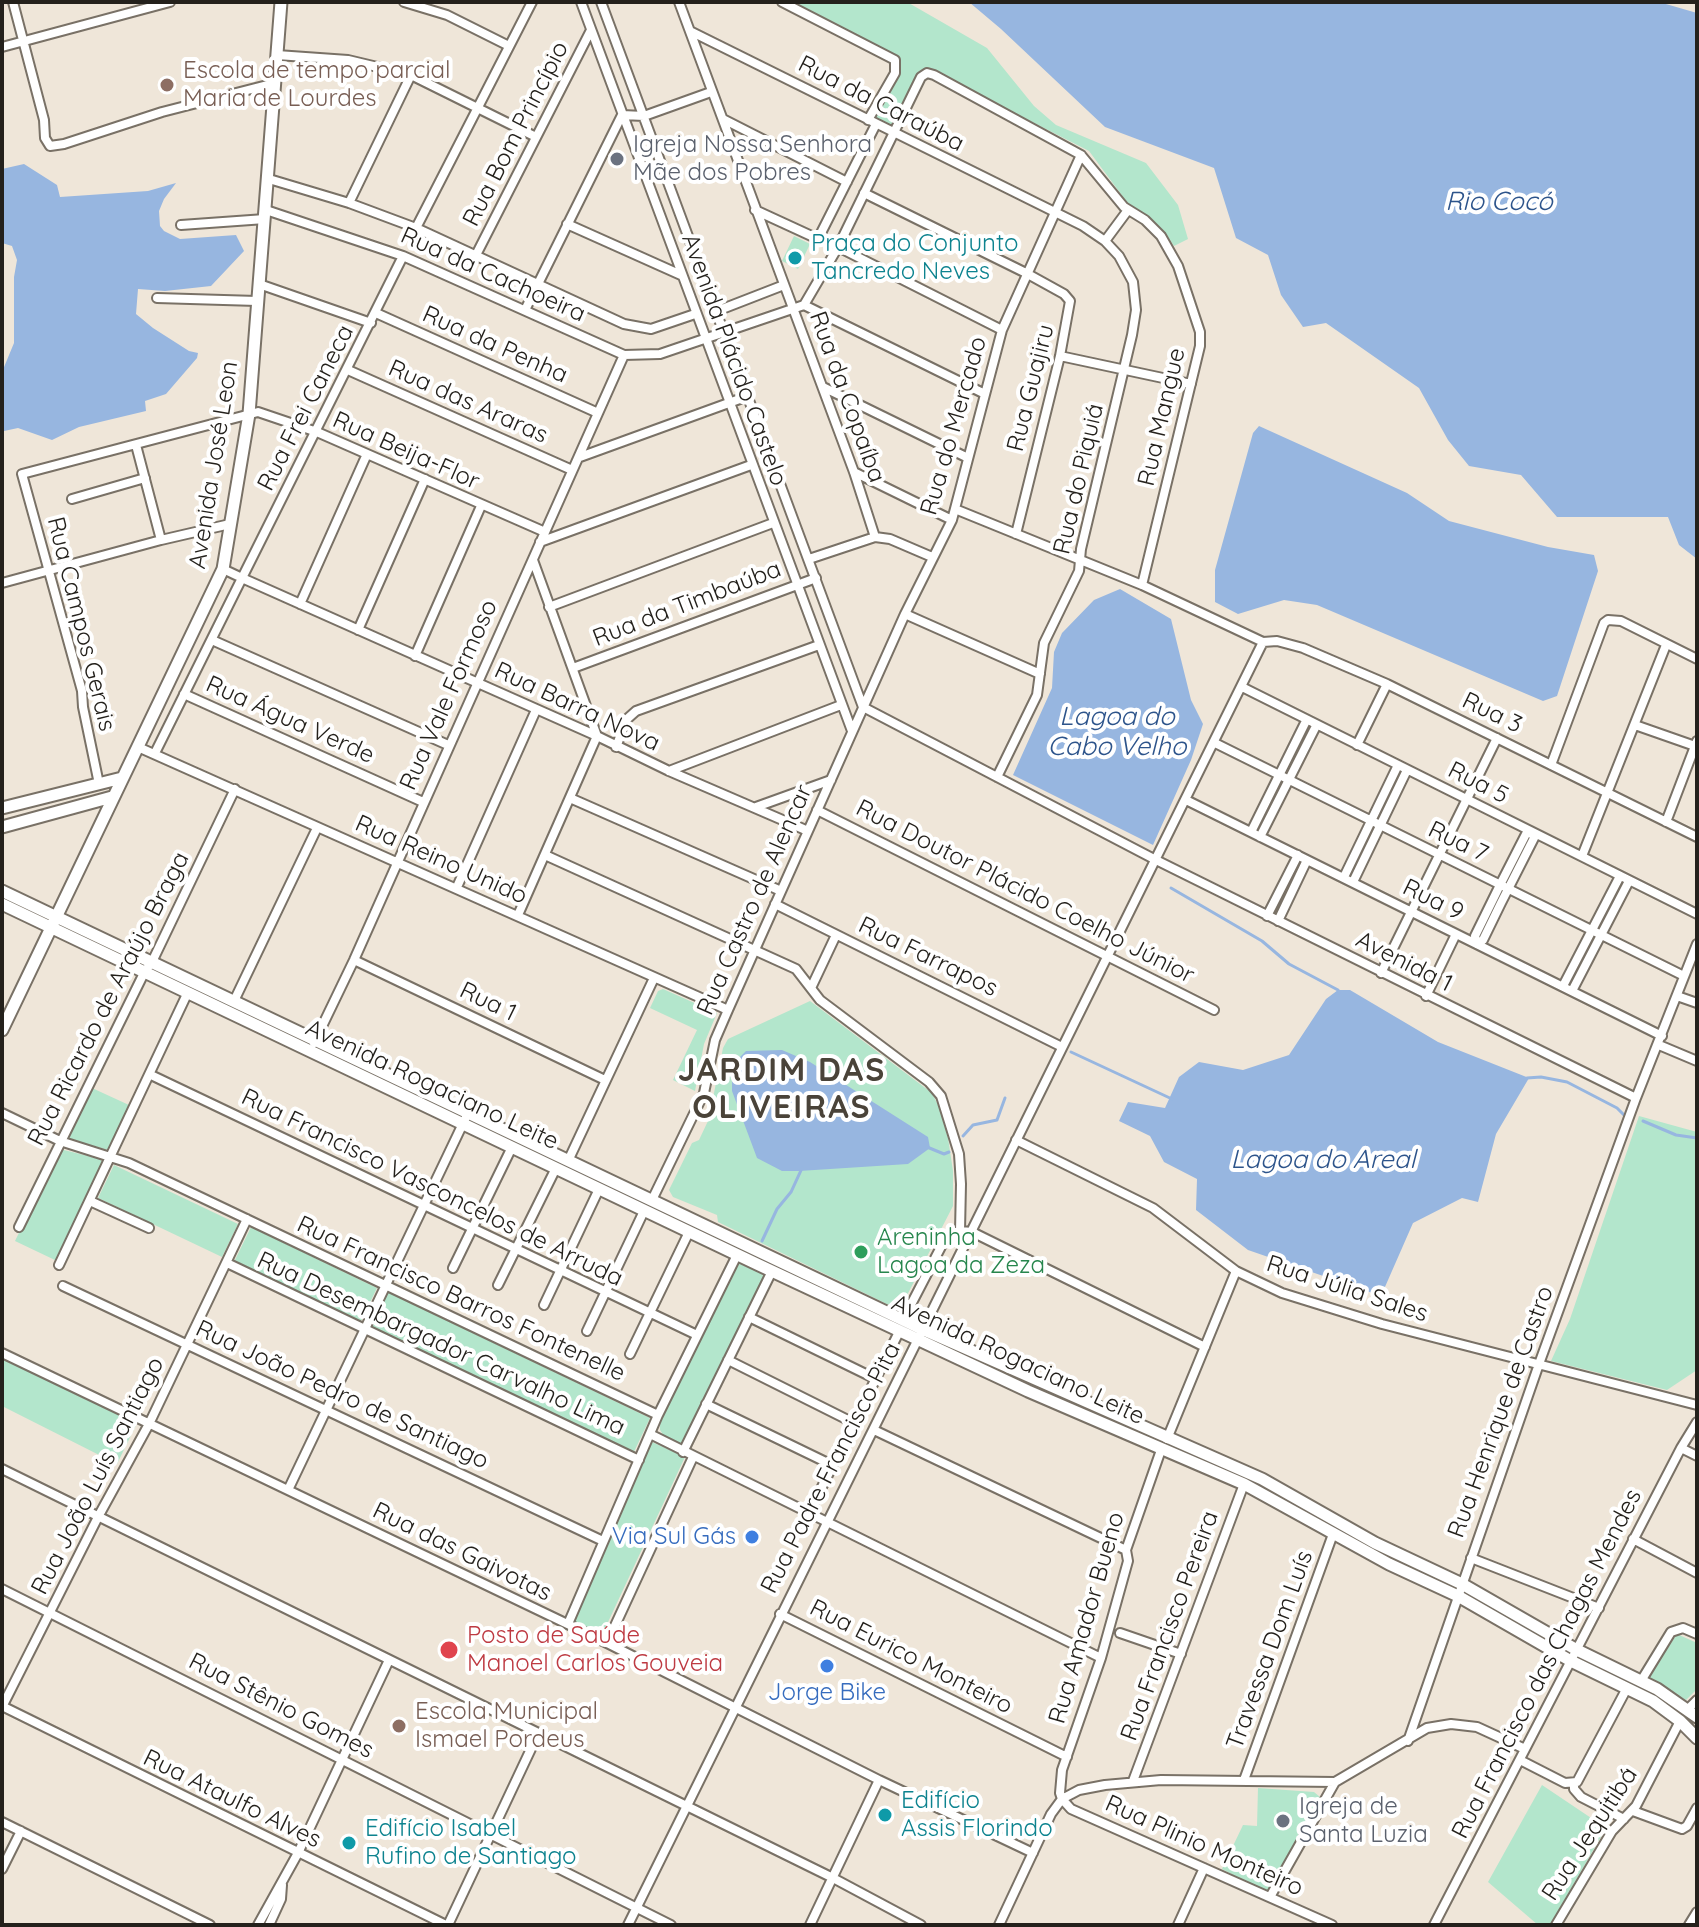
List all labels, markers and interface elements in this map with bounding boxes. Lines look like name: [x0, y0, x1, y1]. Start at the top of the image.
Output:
street label: Rua Bom Princípio: [457, 37, 575, 231]
street label: Rua da Caraúba: [793, 50, 969, 158]
place label: Escola de tempo parcial Maria de Lourdes: [183, 57, 451, 113]
marker: Escola de tempo parcial Maria de Lourdes: [158, 76, 176, 94]
place label: Igreja Nossa Senhora Mãe dos Pobres: [633, 131, 872, 187]
marker: Igreja Nossa Senhora Mãe dos Pobres: [608, 150, 626, 168]
water label: Rio Cocó: [1445, 186, 1553, 218]
street label: Rua da Cachoeira: [396, 221, 590, 329]
street label: Avenida Plácido Castelo: [675, 230, 793, 490]
place label: Praça do Conjunto Tancredo Neves: [811, 230, 1018, 286]
marker: Praça do Conjunto Tancredo Neves: [786, 249, 804, 267]
street label: Rua da Penha: [418, 300, 572, 390]
street label: Rua da Copaíba: [803, 308, 891, 486]
street label: Rua Frei Caneca: [252, 320, 360, 496]
street label: Rua Guajiru: [1001, 321, 1061, 455]
street label: Rua do Mercado: [915, 333, 993, 519]
street label: Rua Mangue: [1132, 345, 1192, 489]
street label: Rua das Araras: [384, 354, 552, 450]
street label: Avenida José Leon: [183, 359, 245, 571]
street label: Rua do Piquiá: [1048, 401, 1110, 557]
street label: Rua Beija-Flor: [328, 406, 484, 496]
street label: Rua Campos Gerais: [40, 514, 122, 734]
street label: Rua da Timbaúba: [589, 555, 785, 653]
street label: Rua Vale Formoso: [394, 595, 504, 795]
street label: Rua Barra Nova: [490, 656, 664, 758]
street label: Rua Água Verde: [201, 670, 379, 770]
street label: Rua 3: [1457, 686, 1527, 740]
water label: Lagoa do Cabo Velho: [1047, 701, 1187, 762]
street label: Rua 5: [1443, 756, 1513, 810]
street label: Rua Castro de Alencar: [691, 780, 819, 1020]
street label: Rua Doutor Plácido Coelho Júnior: [851, 794, 1199, 990]
street label: Rua Reino Unido: [350, 809, 532, 911]
street label: Rua 7: [1423, 815, 1493, 869]
street label: Rua Ricardo de Araújo Braga: [22, 847, 196, 1151]
street label: Rua 9: [1398, 873, 1468, 927]
street label: Rua Farrapos: [854, 911, 1002, 1003]
street label: Avenida 1: [1351, 925, 1457, 999]
street label: Rua 1: [455, 976, 521, 1028]
street label: Avenida Rogaciano Leite: [301, 1014, 563, 1156]
district label: JARDIM DAS OLIVEIRAS: [678, 1052, 886, 1127]
street label: Rua Francisco Vasconcelos de Arruda: [237, 1083, 627, 1293]
water label: Lagoa do Areal: [1230, 1144, 1416, 1176]
street label: Rua Francisco Barros Fontenelle: [292, 1210, 630, 1388]
place label: Areninha Lagoa da Zeza: [877, 1224, 1045, 1280]
marker: Areninha Lagoa da Zeza: [852, 1243, 870, 1261]
street label: Rua Desembargador Carvalho Lima: [252, 1246, 630, 1442]
street label: Rua Júlia Sales: [1263, 1249, 1431, 1329]
street label: Rua Henrique de Castro: [1442, 1282, 1560, 1542]
street label: Avenida Rogaciano Leite: [887, 1289, 1149, 1431]
street label: Rua João Pedro de Santiago: [191, 1314, 493, 1476]
street label: Rua Padre Francisco Pita: [755, 1338, 907, 1598]
street label: Rua João Luís Santiago: [26, 1353, 170, 1599]
street label: Rua Francisco das Chagas Mendes: [1446, 1485, 1648, 1843]
street label: Rua das Gaivotas: [368, 1496, 556, 1608]
street label: Rua Francisco Pereira: [1115, 1507, 1225, 1745]
street label: Rua Amador Bueno: [1043, 1509, 1131, 1727]
place label: Via Sul Gás: [612, 1523, 736, 1551]
marker: Via Sul Gás: [743, 1528, 761, 1546]
street label: Travessa Dom Luís: [1221, 1547, 1319, 1753]
street label: Rua Eurico Monteiro: [805, 1593, 1017, 1721]
place label: Posto de Saúde Manoel Carlos Gouveia: [467, 1622, 723, 1678]
marker: Posto de Saúde Manoel Carlos Gouveia: [438, 1639, 460, 1661]
street label: Rua Stênio Gomes: [184, 1647, 378, 1765]
marker: Jorge Bike: [818, 1657, 836, 1675]
place label: Jorge Bike: [768, 1679, 886, 1707]
place label: Escola Municipal Ismael Pordeus: [415, 1698, 598, 1754]
marker: Escola Municipal Ismael Pordeus: [390, 1717, 408, 1735]
street label: Rua Ataulfo Alves: [138, 1743, 326, 1855]
street label: Rua Jequitibá: [1536, 1762, 1644, 1906]
place label: Edifício Assis Florindo: [901, 1787, 1053, 1843]
street label: Rua Plinio Monteiro: [1101, 1789, 1307, 1903]
place label: Igreja de Santa Luzia: [1299, 1793, 1428, 1849]
marker: Edifício Assis Florindo: [876, 1806, 894, 1824]
marker: Igreja de Santa Luzia: [1274, 1812, 1292, 1830]
place label: Edifício Isabel Rufino de Santiago: [365, 1815, 577, 1871]
marker: Edifício Isabel Rufino de Santiago: [340, 1834, 358, 1852]

